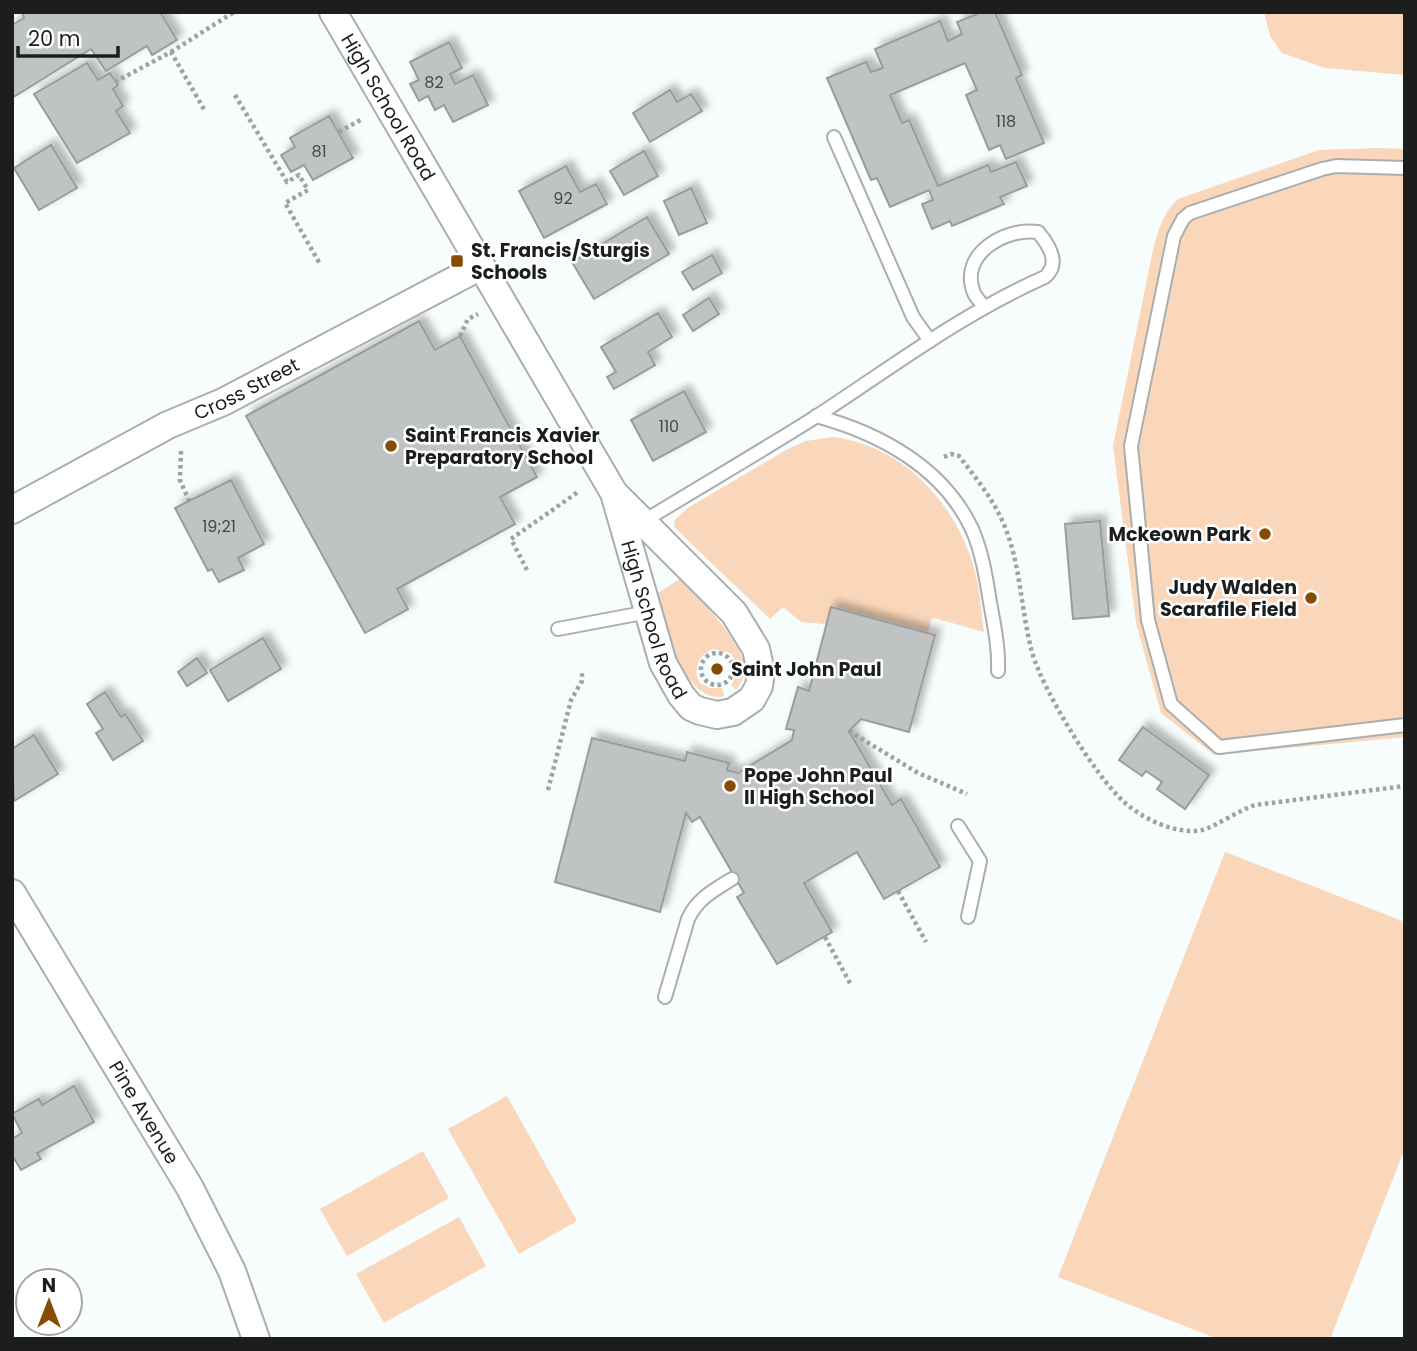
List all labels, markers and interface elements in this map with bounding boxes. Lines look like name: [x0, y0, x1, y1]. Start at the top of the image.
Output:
scale bar: [18, 14, 117, 58]
text: 20 m: [28, 24, 81, 53]
street label: High School Road: [335, 28, 442, 186]
house number: 82: [424, 71, 444, 94]
house number: 118: [996, 110, 1016, 133]
house number: 81: [311, 140, 327, 163]
house number: 92: [553, 187, 573, 210]
place label: St. Francis/Sturgis Schools: [471, 237, 650, 286]
marker: St. Francis/Sturgis Schools: [449, 253, 465, 269]
street label: Cross Street: [190, 351, 304, 426]
house number: 110: [659, 415, 679, 438]
place label: Saint Francis Xavier Preparatory School: [405, 422, 600, 471]
marker: Saint Francis Xavier Preparatory School: [383, 438, 399, 454]
house number: 19;21: [202, 515, 236, 538]
place label: Mckeown Park: [1109, 521, 1251, 548]
marker: Mckeown Park: [1257, 526, 1273, 542]
street label: High School Road: [615, 537, 694, 704]
place label: Judy Walden Scarafile Field: [1160, 574, 1297, 623]
marker: Judy Walden Scarafile Field: [1303, 590, 1319, 606]
place label: Saint John Paul: [731, 656, 882, 683]
marker: Saint John Paul: [709, 661, 725, 677]
place label: Pope John Paul II High School: [744, 762, 893, 811]
marker: Pope John Paul II High School: [722, 778, 738, 794]
street label: Pine Avenue: [103, 1056, 186, 1169]
north arrow: [14, 1267, 84, 1337]
text: N: [42, 1272, 56, 1299]

